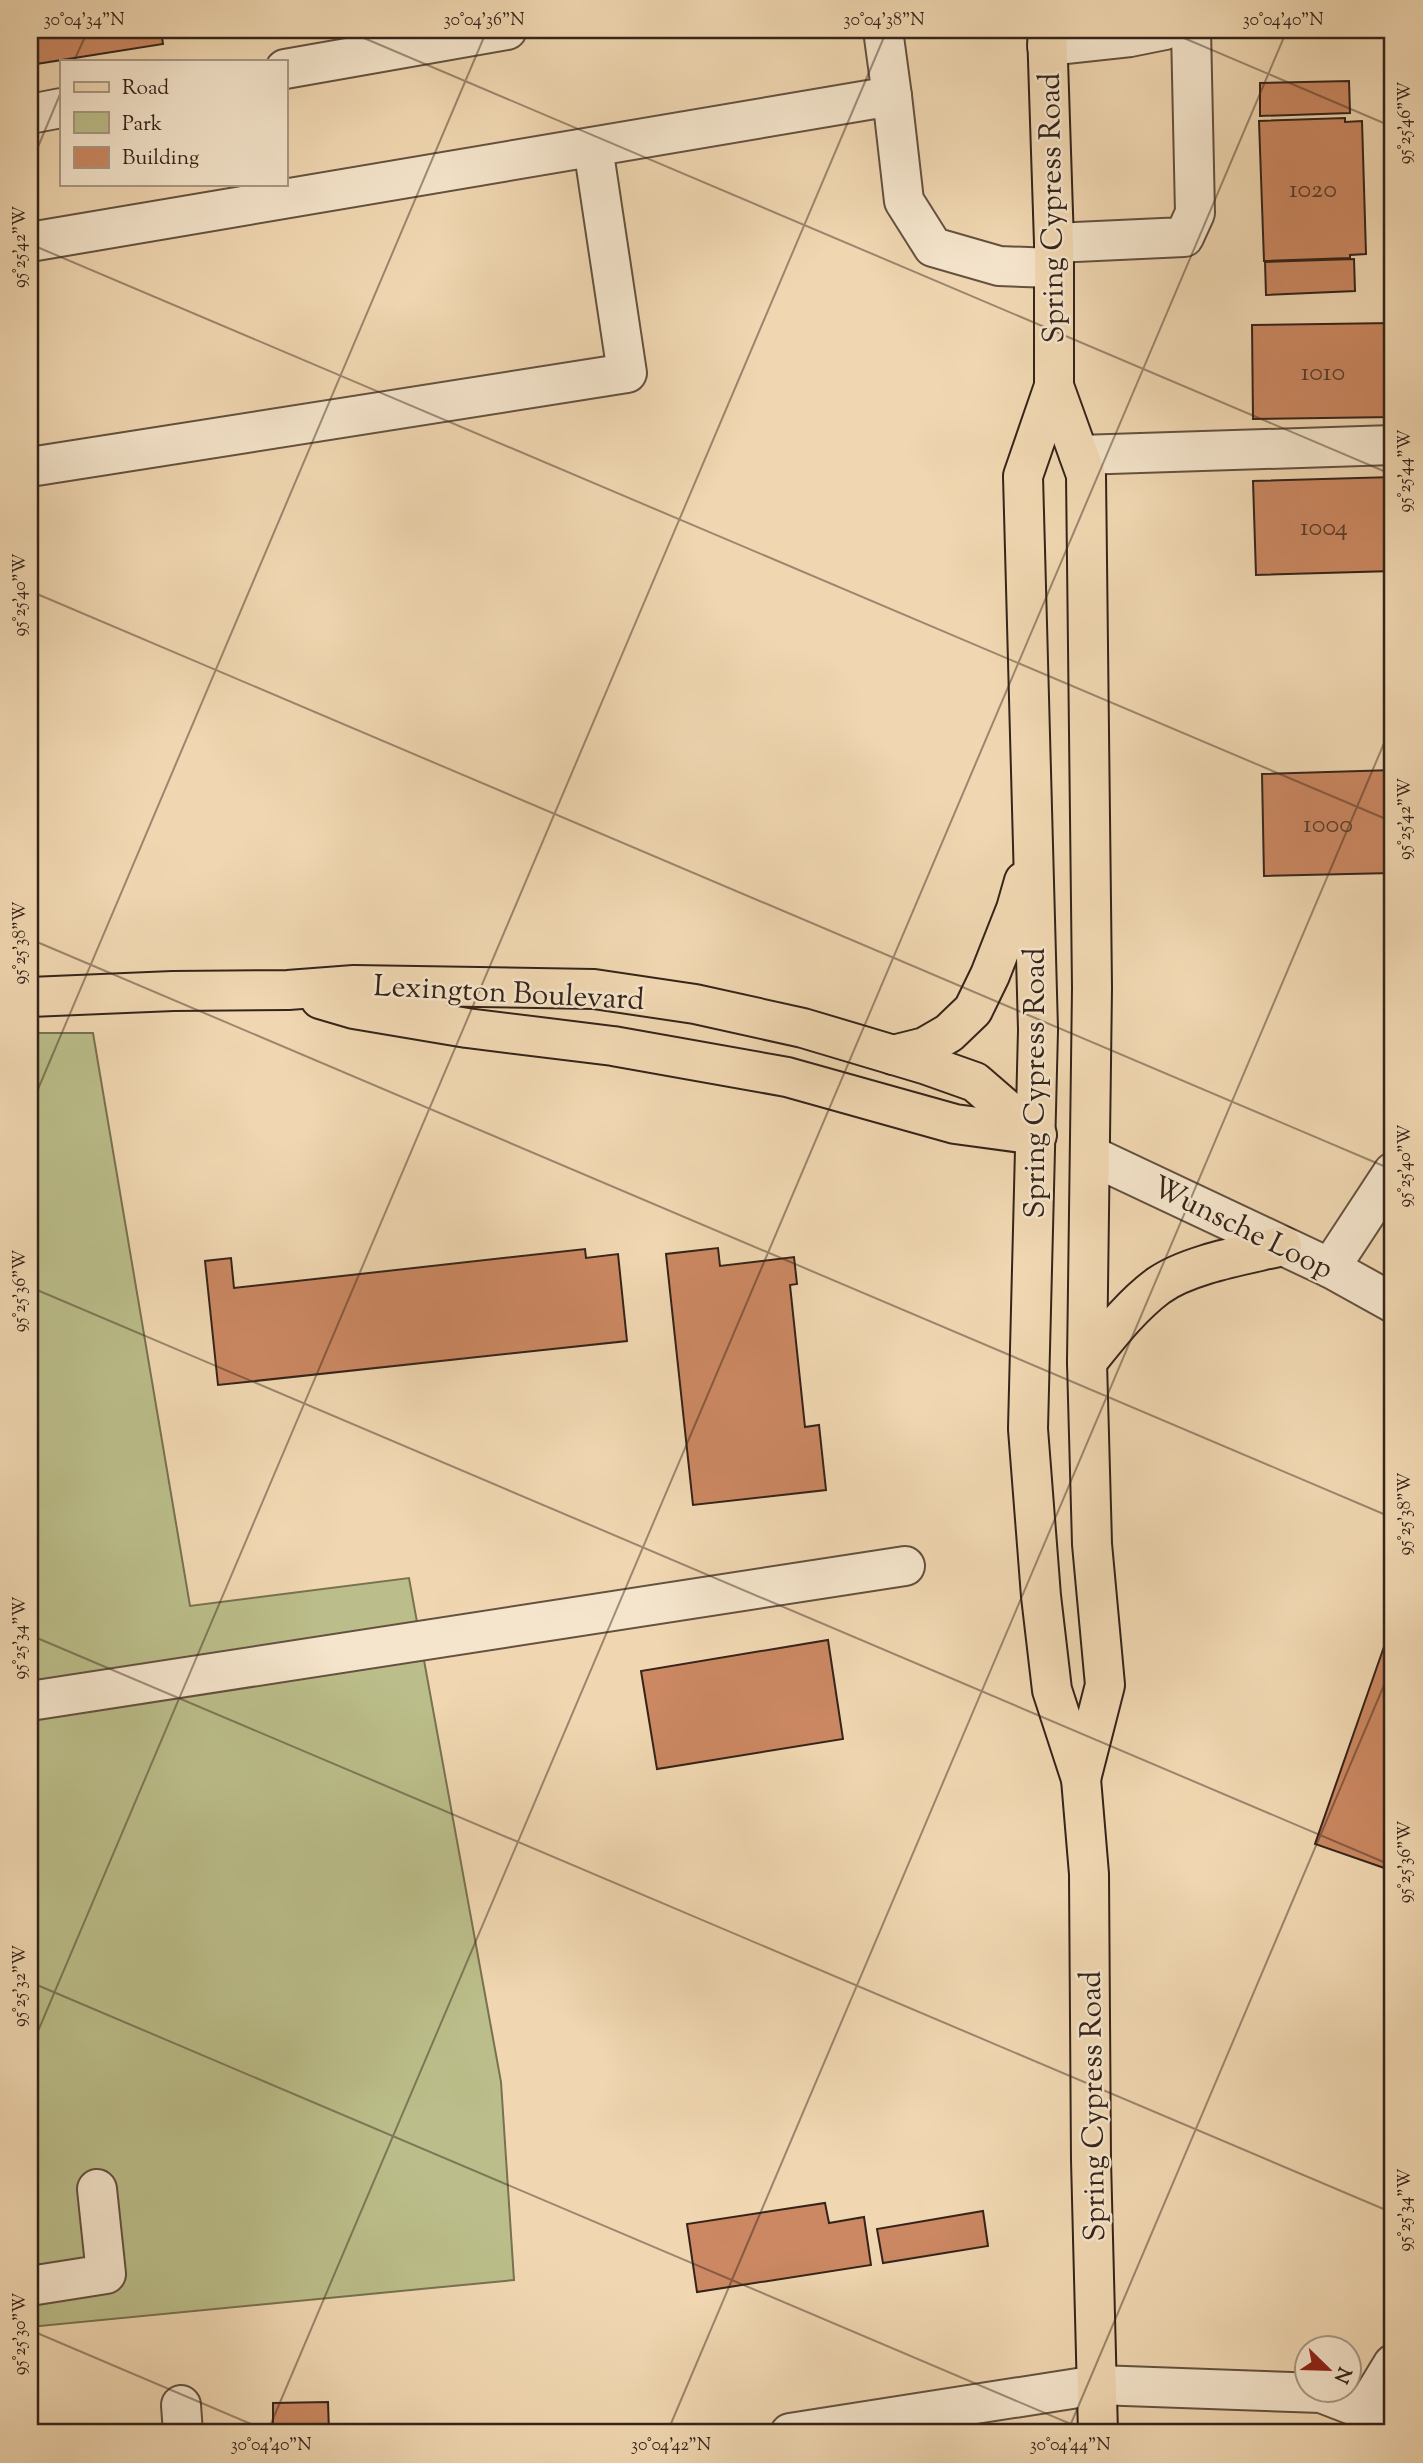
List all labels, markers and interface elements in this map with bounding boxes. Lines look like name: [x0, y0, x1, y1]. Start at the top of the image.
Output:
text: 30°04'34"N: [43, 8, 125, 34]
text: 30°04'36"N: [443, 8, 525, 34]
text: 30°04'38"N: [843, 8, 925, 34]
text: 30°04'40"N: [1242, 8, 1324, 34]
legend: [60, 60, 287, 186]
street label: Spring Cypress Road: [1030, 72, 1077, 344]
text: Road: [122, 74, 169, 104]
text: 95°25'46"W: [1393, 82, 1419, 164]
text: Park: [122, 110, 163, 140]
text: Building: [122, 144, 199, 174]
house number: 1020: [1289, 172, 1337, 209]
text: 95°25'42"W: [8, 206, 34, 288]
house number: 1010: [1301, 355, 1345, 392]
text: 95°25'44"W: [1393, 430, 1419, 512]
house number: 1004: [1300, 510, 1348, 547]
text: 95°25'40"W: [8, 554, 34, 636]
text: 95°25'42"W: [1393, 778, 1419, 860]
house number: 1000: [1303, 807, 1353, 844]
text: 95°25'38"W: [8, 902, 34, 984]
street label: Spring Cypress Road: [1015, 948, 1058, 1218]
street label: Lexington Boulevard: [372, 966, 645, 1023]
text: 95°25'40"W: [1393, 1125, 1419, 1207]
street label: Wunsche Loop: [1144, 1167, 1340, 1292]
text: 95°25'36"W: [8, 1250, 34, 1332]
text: 95°25'38"W: [1393, 1473, 1419, 1555]
text: 95°25'34"W: [8, 1597, 34, 1679]
text: 95°25'36"W: [1393, 1821, 1419, 1903]
text: 95°25'32"W: [8, 1945, 34, 2027]
street label: Spring Cypress Road: [1071, 1970, 1118, 2242]
text: 95°25'34"W: [1393, 2169, 1419, 2251]
text: 95°25'30"W: [8, 2293, 34, 2375]
north arrow: [1294, 2334, 1364, 2404]
text: N: [1326, 2362, 1357, 2387]
text: 30°04'40"N: [230, 2433, 312, 2459]
text: 30°04'42"N: [631, 2433, 711, 2459]
text: 30°04'44"N: [1029, 2433, 1111, 2459]

